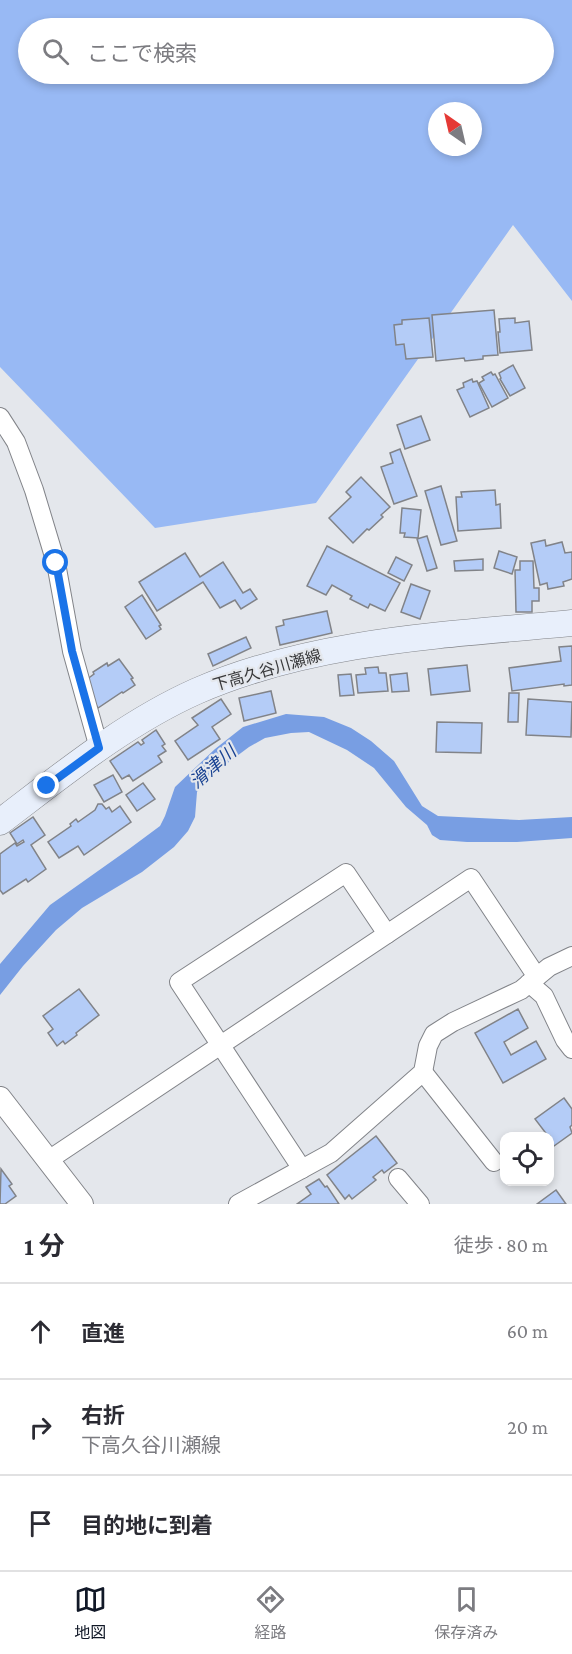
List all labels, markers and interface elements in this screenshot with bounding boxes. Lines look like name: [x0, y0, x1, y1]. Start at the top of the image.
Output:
search box: [18, 18, 554, 84]
icon: search: [39, 35, 72, 68]
text: ここで検索: [87, 41, 197, 66]
north arrow: [428, 102, 482, 156]
route start: [42, 549, 68, 575]
street label: 下高久谷川瀬線: [211, 646, 323, 694]
water label: 滑津川: [186, 740, 241, 792]
route end: [33, 772, 59, 798]
map controls: [500, 1132, 554, 1186]
button: locate: [500, 1132, 554, 1186]
text: 1 分: [24, 1232, 65, 1261]
text: 徒歩 · 80 m: [454, 1234, 548, 1256]
icon: ahead: [24, 1315, 57, 1348]
text: 60 m: [507, 1320, 548, 1342]
text: 直進: [81, 1321, 125, 1346]
text: 右折: [81, 1403, 125, 1428]
icon: right: [24, 1411, 57, 1444]
text: 20 m: [507, 1416, 548, 1438]
text: 下高久谷川瀬線: [81, 1434, 221, 1456]
icon: arrive: [24, 1507, 57, 1540]
text: 目的地に到着: [81, 1513, 213, 1538]
tab: 地図: [74, 1583, 107, 1643]
tab: 経路: [254, 1583, 287, 1643]
tab: 保存済み: [434, 1583, 498, 1643]

